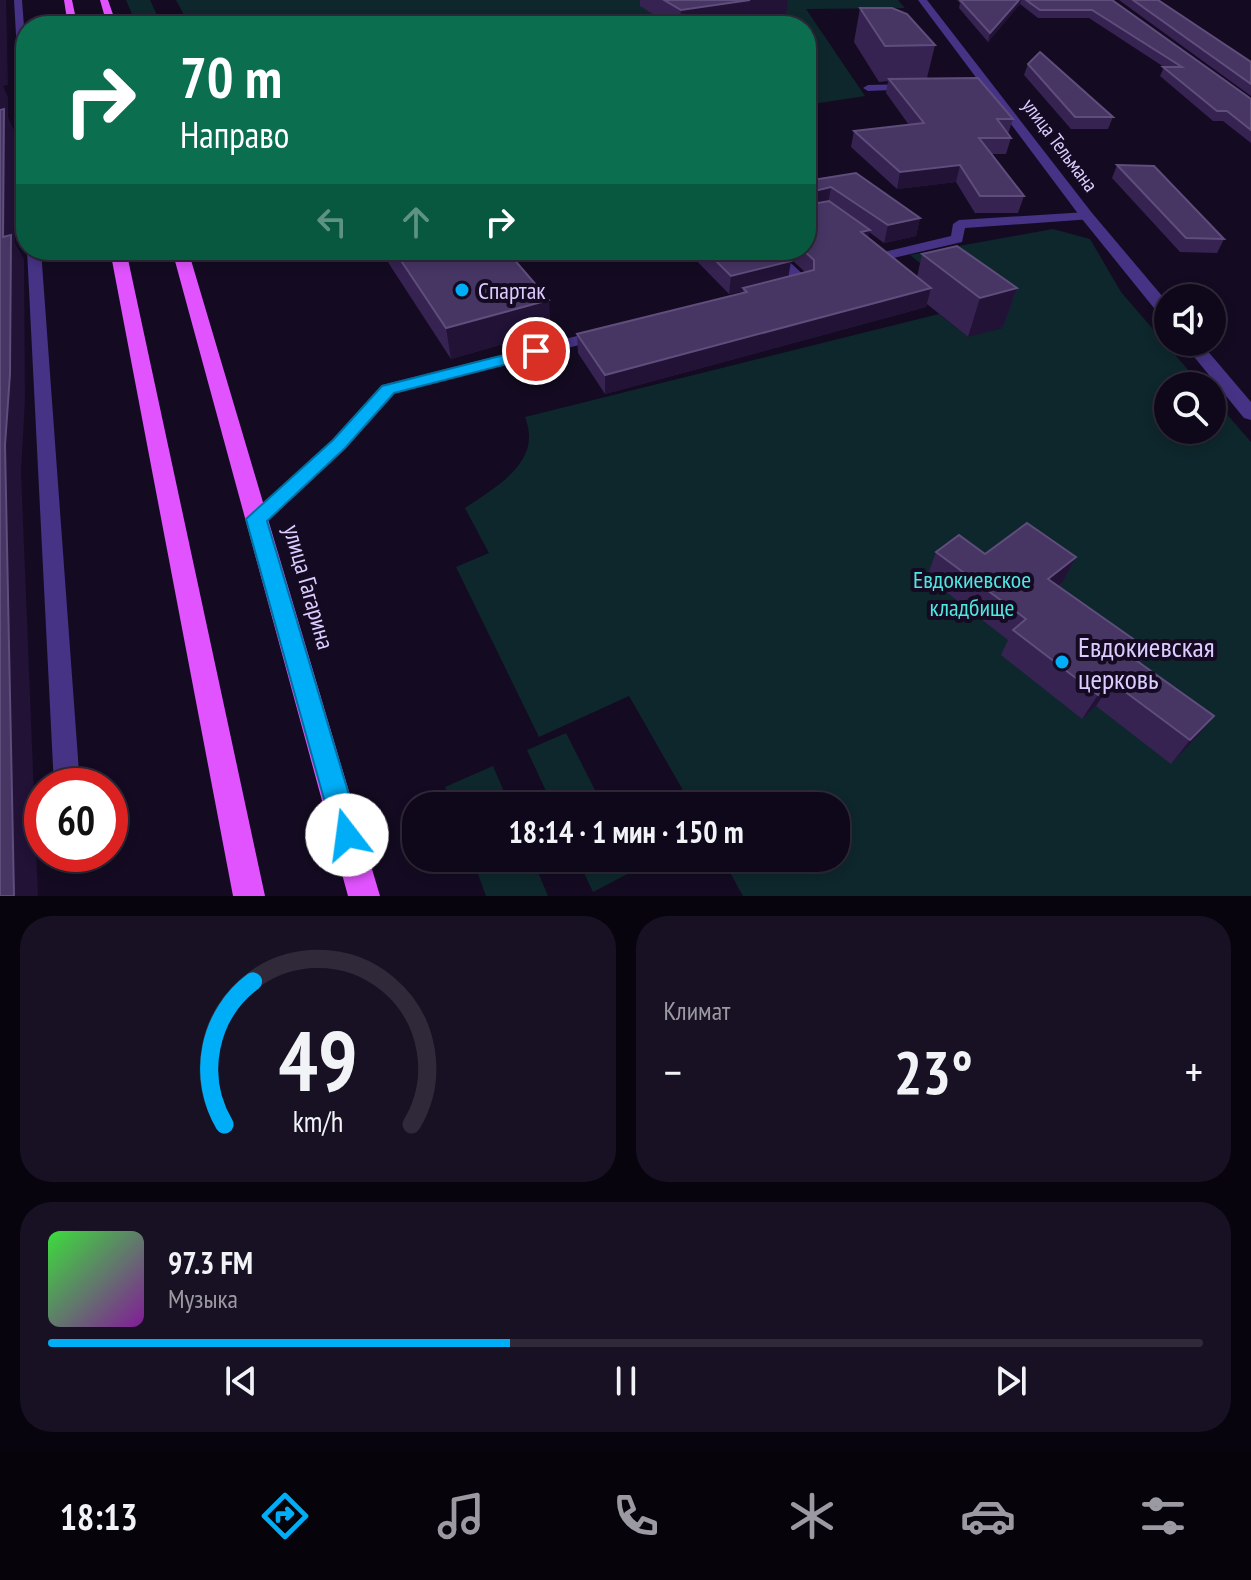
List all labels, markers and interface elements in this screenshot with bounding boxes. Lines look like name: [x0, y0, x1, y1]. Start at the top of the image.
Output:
text: 70 m: [180, 41, 282, 113]
icon: right: [48, 48, 152, 152]
street label: улица Тельмана: [1016, 93, 1104, 197]
text: Направо: [180, 111, 289, 158]
icon: left: [310, 200, 354, 244]
icon: ahead: [394, 200, 438, 244]
icon: right: [478, 200, 522, 244]
place label: Спартак: [478, 275, 546, 306]
marker: Спартак: [453, 281, 471, 299]
map controls: [1154, 284, 1226, 444]
button: sound: [1154, 284, 1226, 356]
pin: [502, 317, 570, 385]
icon: arrive: [514, 329, 558, 373]
button: search: [1154, 372, 1226, 444]
street label: улица Гагарина: [276, 521, 342, 653]
park label: Евдокиевское кладбище: [913, 564, 1031, 623]
place label: Евдокиевская церковь: [1078, 628, 1215, 697]
marker: Евдокиевская церковь: [1053, 653, 1071, 671]
speed limit sign: 60: [24, 768, 128, 872]
position arrow: [305, 793, 389, 877]
text: 18:14 · 1 мин · 150 m: [508, 812, 744, 851]
text: Климат: [664, 994, 730, 1027]
text: 49: [278, 1006, 358, 1114]
text: 23°: [894, 1033, 973, 1111]
text: −: [664, 1043, 682, 1100]
text: +: [1185, 1043, 1203, 1100]
text: km/h: [292, 1103, 343, 1140]
text: 97.3 FM: [168, 1243, 253, 1282]
text: Музыка: [168, 1282, 238, 1315]
icon: previous: [219, 1359, 263, 1403]
icon: pause: [604, 1359, 648, 1403]
icon: next: [989, 1359, 1033, 1403]
icon: directions: [257, 1488, 313, 1544]
icon: music: [433, 1488, 489, 1544]
icon: phone: [608, 1488, 664, 1544]
icon: climate: [784, 1488, 840, 1544]
icon: car: [960, 1488, 1016, 1544]
icon: filters: [1135, 1488, 1191, 1544]
text: 18:13: [60, 1493, 138, 1540]

